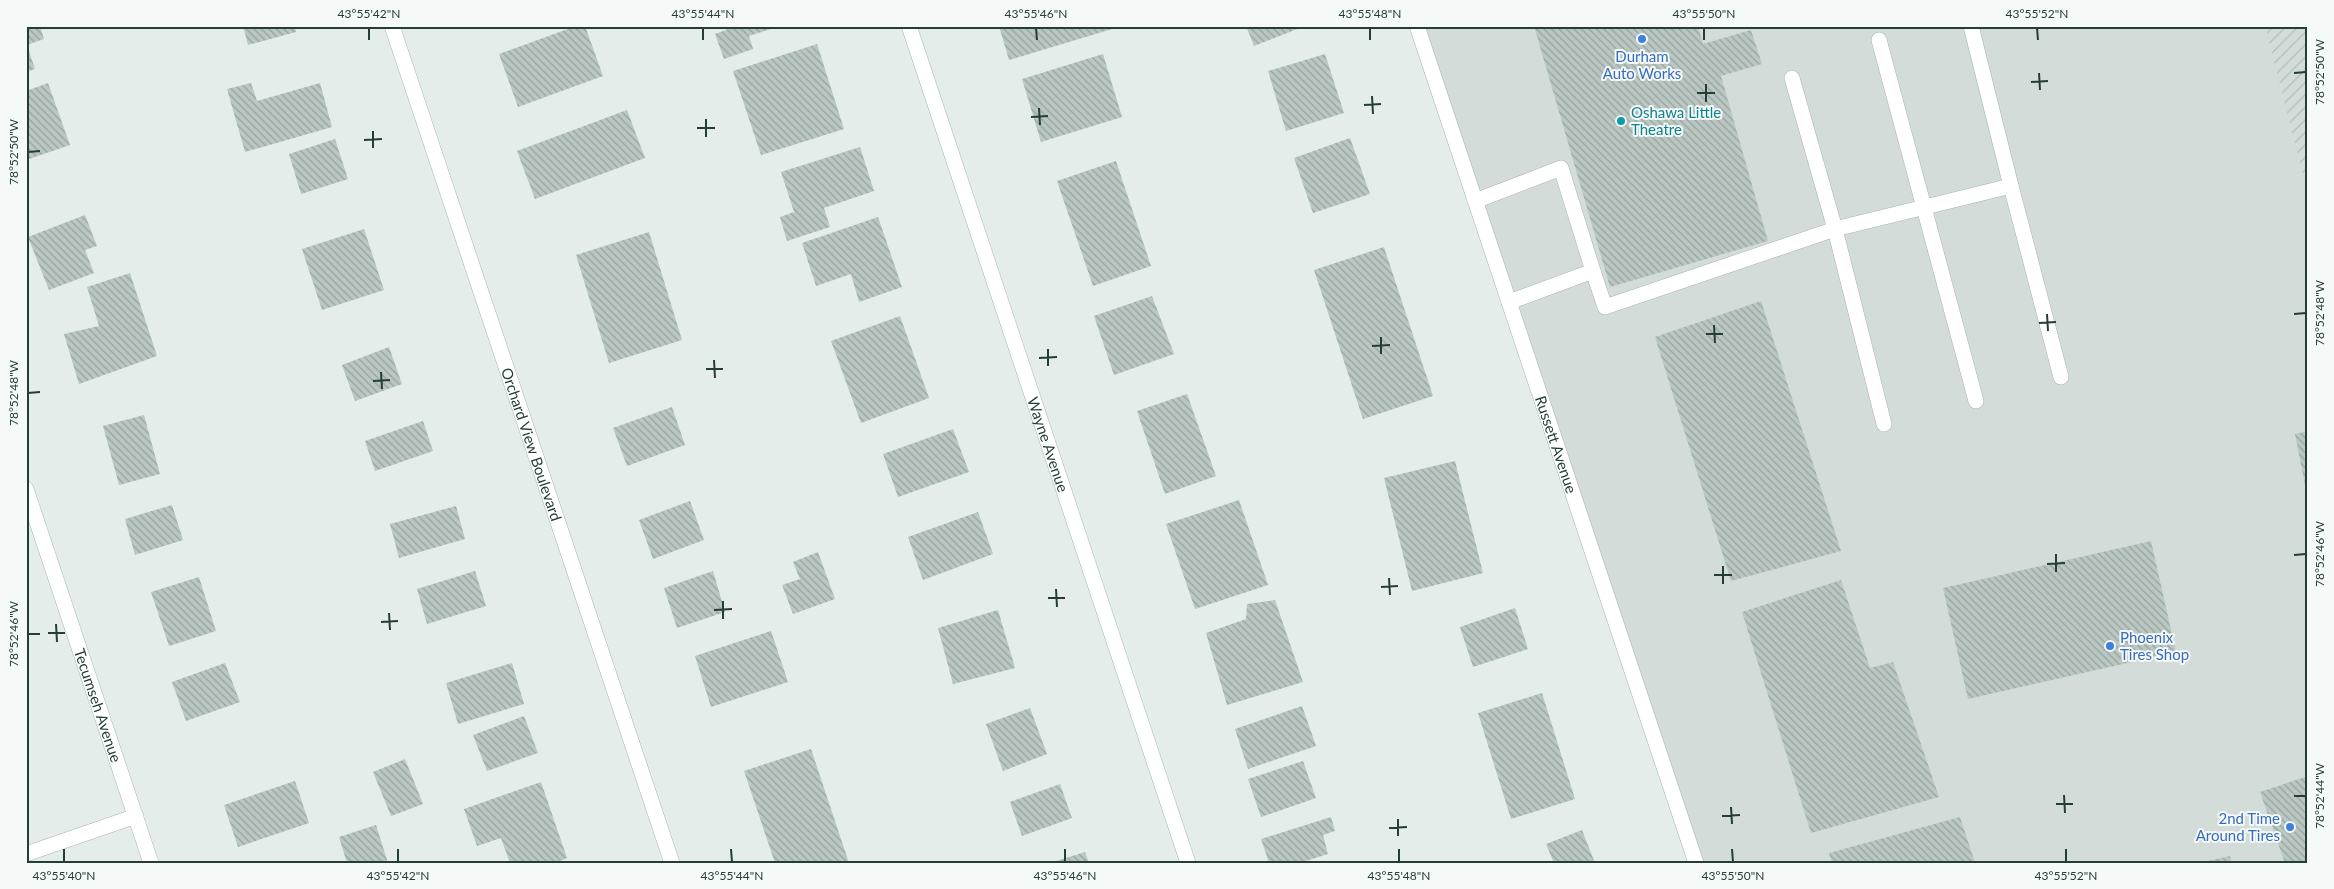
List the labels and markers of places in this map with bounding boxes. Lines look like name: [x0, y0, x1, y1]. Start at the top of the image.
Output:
marker: Durham Auto Works: [1636, 33, 1648, 45]
place label: Durham Auto Works: [1603, 47, 1681, 82]
place label: Oshawa Little Theatre: [1631, 103, 1721, 138]
marker: Oshawa Little Theatre: [1615, 115, 1627, 127]
place label: Phoenix Tires Shop: [2120, 628, 2189, 663]
marker: Phoenix Tires Shop: [2104, 640, 2116, 652]
place label: 2nd Time Around Tires: [2196, 809, 2280, 844]
marker: 2nd Time Around Tires: [2284, 821, 2296, 833]

